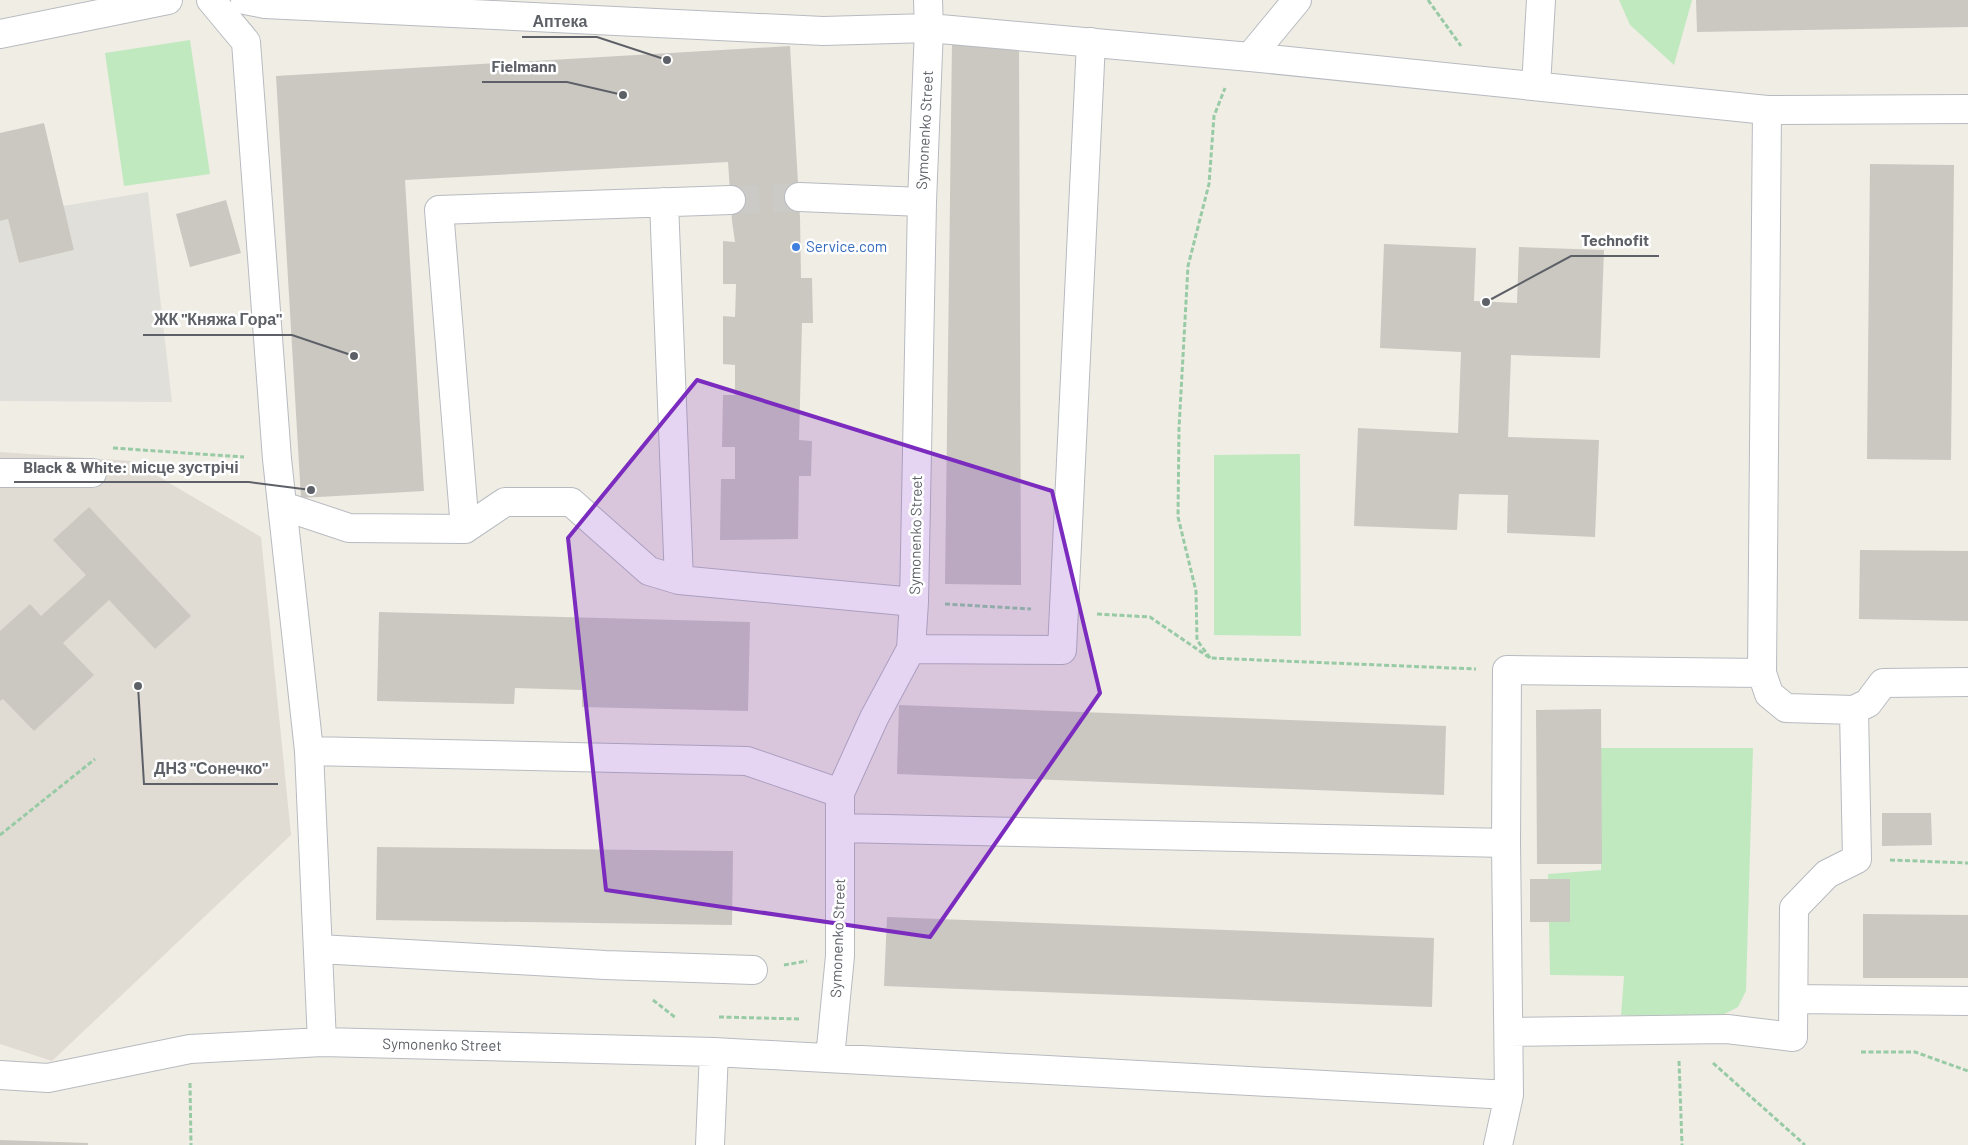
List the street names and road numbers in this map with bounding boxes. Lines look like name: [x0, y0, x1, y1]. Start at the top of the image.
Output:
street label: Symonenko Street: [912, 70, 936, 190]
street label: Symonenko Street: [905, 475, 925, 595]
street label: Symonenko Street: [826, 878, 848, 998]
street label: Symonenko Street: [382, 1034, 502, 1054]

